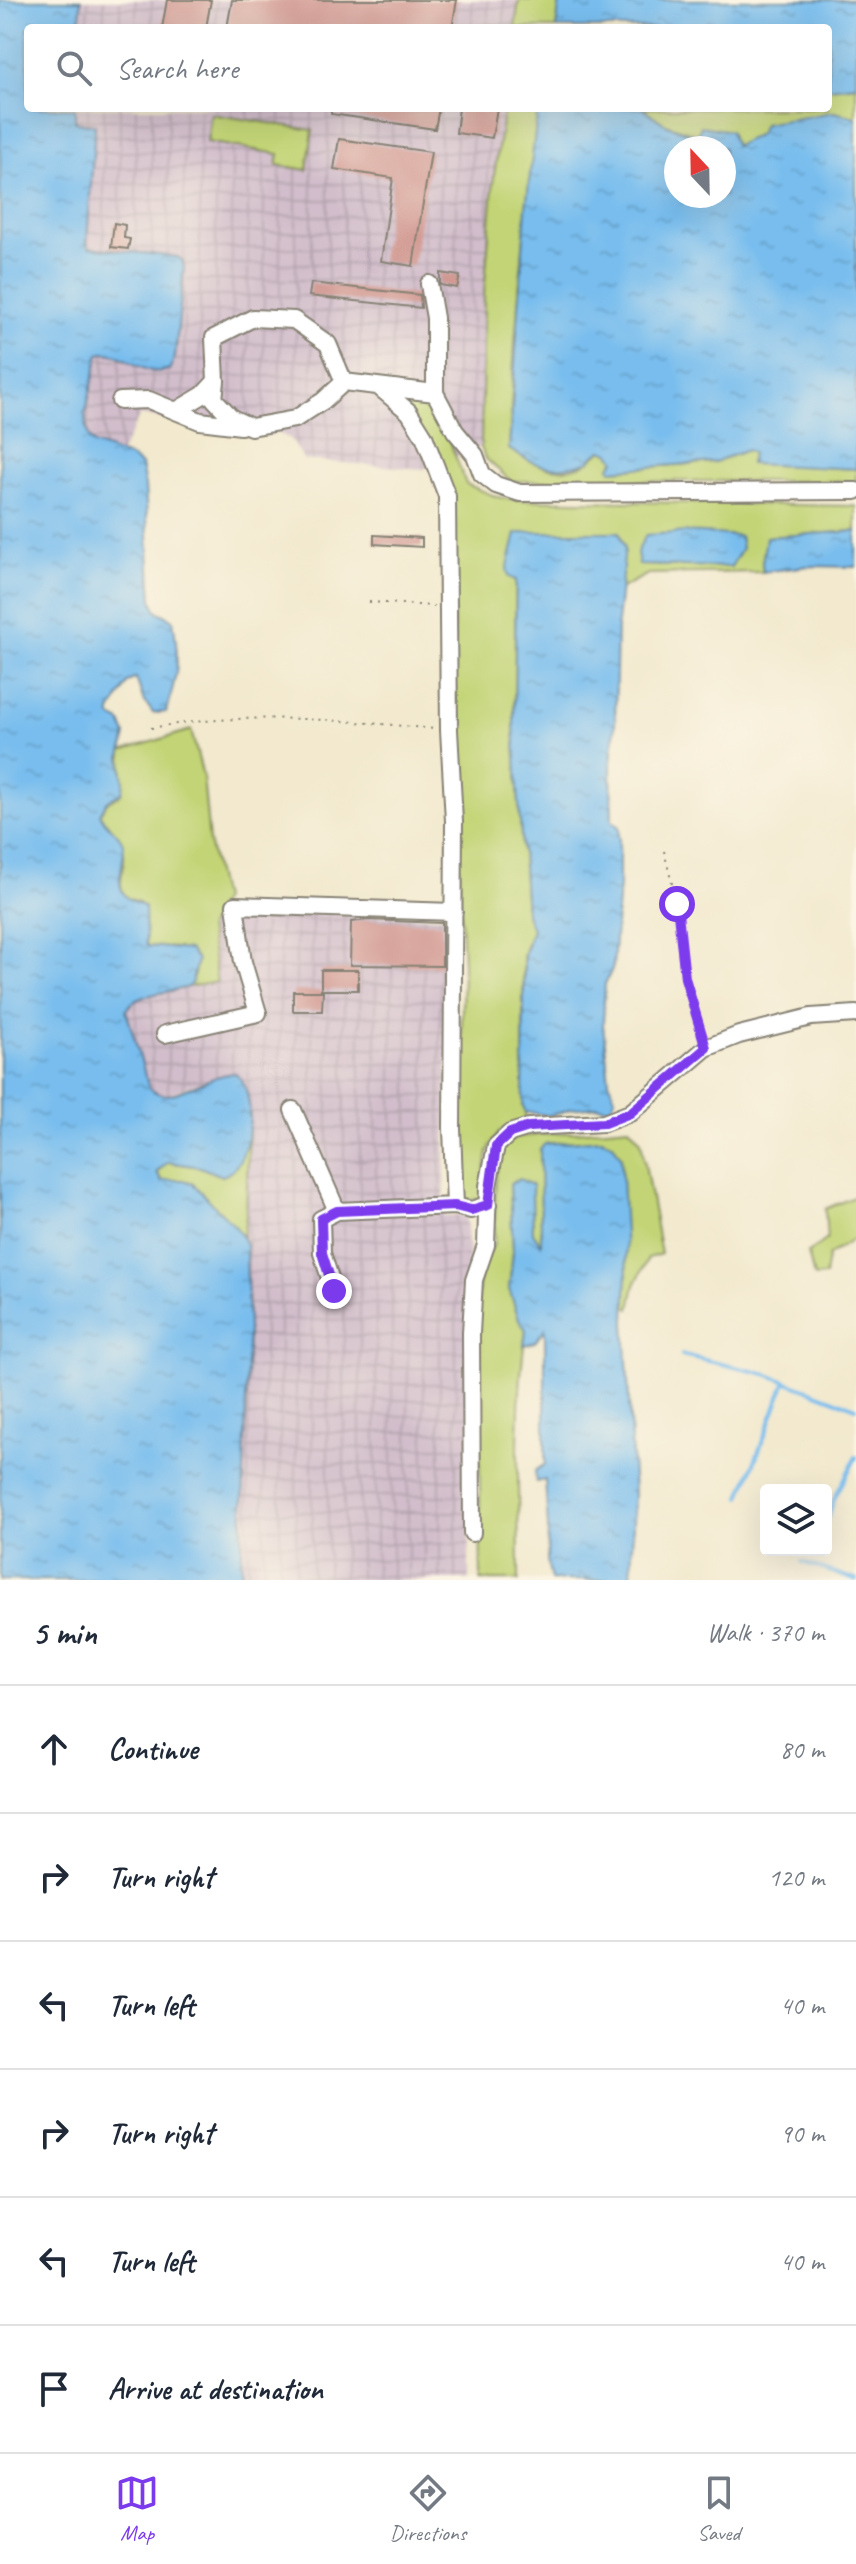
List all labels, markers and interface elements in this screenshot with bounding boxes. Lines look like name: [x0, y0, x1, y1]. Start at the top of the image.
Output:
search box: [24, 24, 832, 112]
icon: search: [52, 46, 96, 90]
text: Search here: [116, 49, 238, 87]
north arrow: [664, 136, 736, 208]
route start: [659, 886, 695, 922]
route end: [316, 1273, 352, 1309]
map controls: [760, 1484, 832, 1556]
button: layers: [760, 1484, 832, 1556]
text: 5 min: [32, 1611, 97, 1654]
text: Walk · 370 m: [707, 1616, 824, 1649]
icon: ahead: [32, 1727, 76, 1771]
text: Continue: [108, 1730, 198, 1768]
text: 80 m: [780, 1733, 824, 1766]
icon: right: [32, 1855, 76, 1899]
text: Turn right: [108, 1858, 213, 1896]
text: 120 m: [768, 1861, 824, 1894]
icon: left: [32, 1983, 76, 2027]
text: Turn left: [108, 1986, 195, 2024]
text: 40 m: [780, 1989, 824, 2022]
icon: right: [32, 2111, 76, 2155]
text: Turn right: [108, 2114, 213, 2152]
text: 90 m: [780, 2117, 824, 2150]
icon: left: [32, 2239, 76, 2283]
text: Turn left: [108, 2242, 195, 2280]
text: 40 m: [780, 2245, 824, 2278]
icon: arrive: [32, 2367, 76, 2411]
text: Arrive at destination: [108, 2370, 323, 2408]
tab: Map: [115, 2471, 159, 2547]
tab: Directions: [390, 2471, 466, 2547]
tab: Saved: [697, 2471, 741, 2547]

